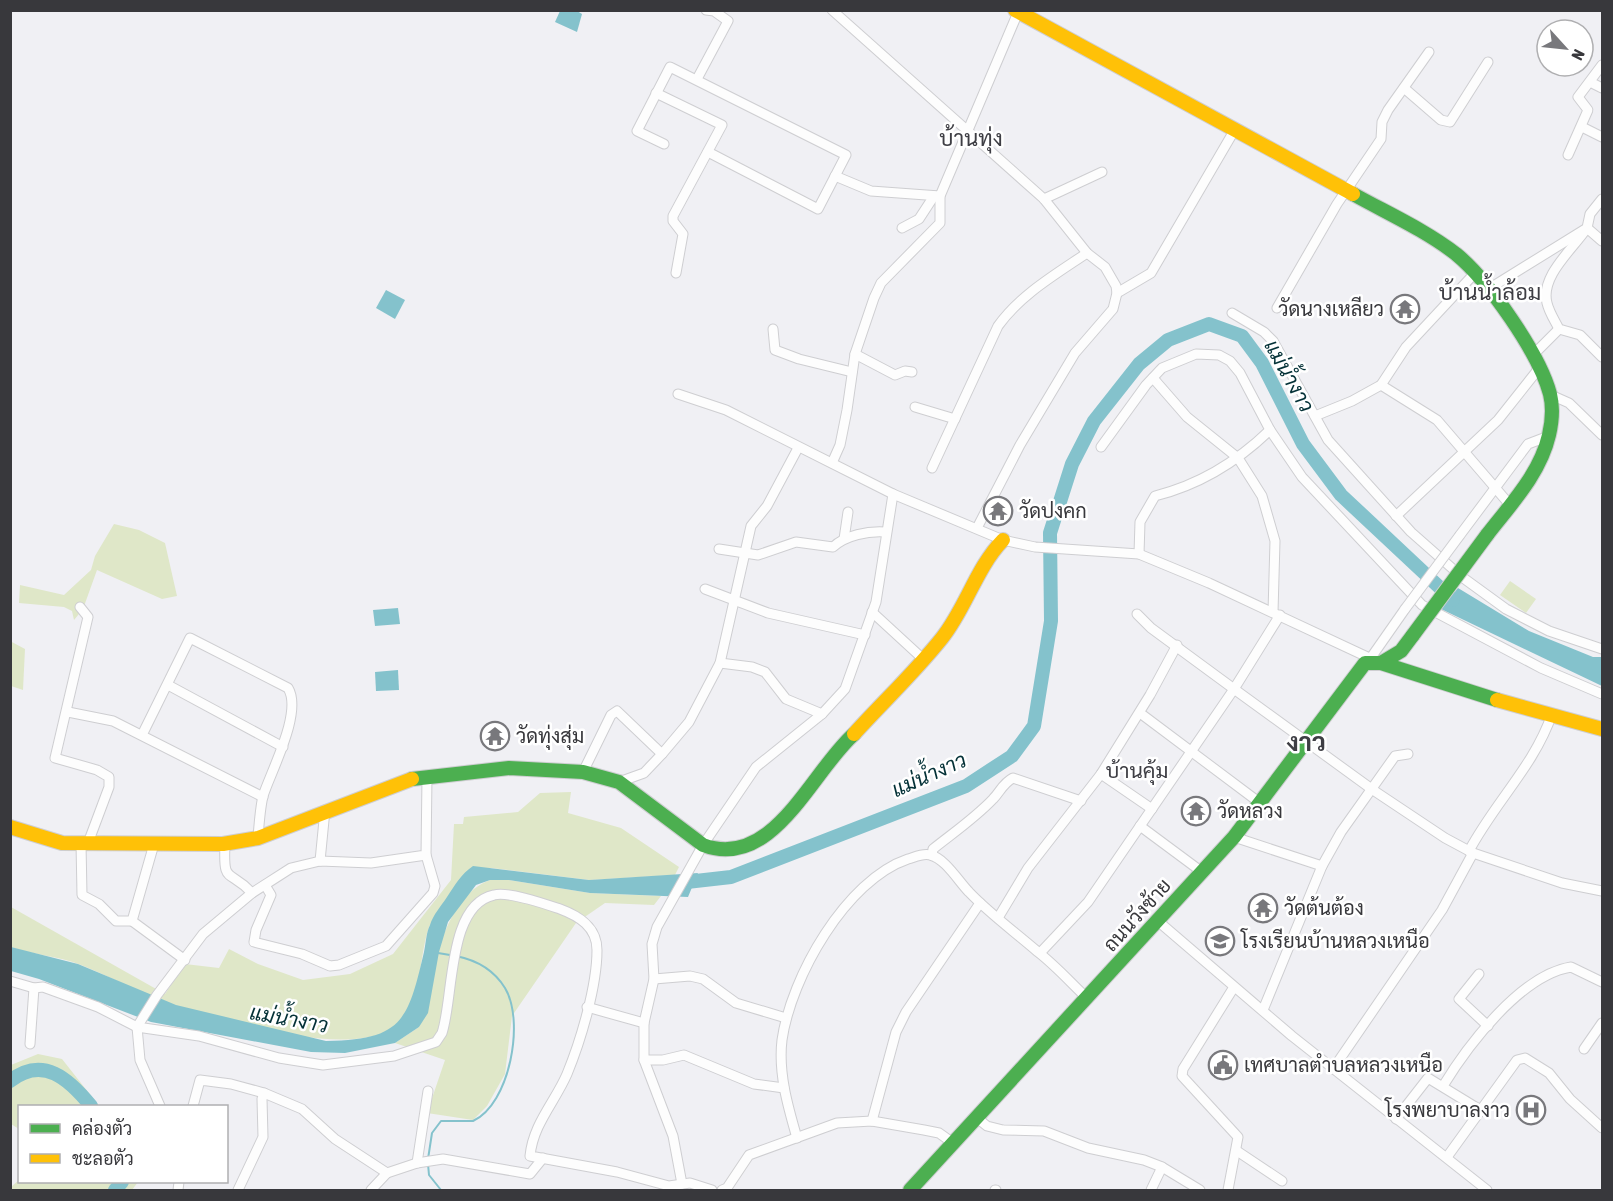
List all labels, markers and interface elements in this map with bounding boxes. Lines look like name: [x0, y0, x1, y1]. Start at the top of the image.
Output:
north arrow: [1535, 18, 1595, 78]
text: N: [1568, 47, 1589, 63]
district label: บ้านทุ่ง: [939, 124, 1003, 154]
district label: บ้านน้ำล้อม: [1439, 273, 1541, 305]
temple icon: วัดนางเหลียว: [1389, 293, 1421, 325]
place label: วัดนางเหลียว: [1278, 296, 1384, 320]
water label: แม่น้ำงาว: [1260, 333, 1324, 416]
temple icon: วัดปงคก: [982, 495, 1014, 527]
place label: วัดปงคก: [1019, 499, 1087, 522]
temple icon: วัดทุ่งสุ่ม: [479, 720, 511, 752]
place label: วัดทุ่งสุ่ม: [516, 724, 584, 750]
district label: งาว: [1286, 727, 1326, 757]
water label: แม่น้ำงาว: [886, 742, 970, 801]
district label: บ้านคุ้ม: [1106, 758, 1168, 785]
temple icon: วัดหลวง: [1180, 795, 1212, 827]
place label: วัดหลวง: [1217, 799, 1283, 822]
street label: ถนนวังซ้าย: [1098, 874, 1175, 956]
temple icon: วัดต้นต้อง: [1247, 892, 1279, 924]
place label: วัดต้นต้อง: [1284, 896, 1364, 919]
school or university icon: โรงเรียนบ้านหลวงเหนือ: [1204, 925, 1236, 957]
place label: โรงเรียนบ้านหลวงเหนือ: [1240, 927, 1430, 952]
water label: แม่น้ำงาว: [248, 994, 331, 1037]
public building icon: เทศบาลตำบลหลวงเหนือ: [1207, 1049, 1239, 1081]
place label: เทศบาลตำบลหลวงเหนือ: [1244, 1051, 1443, 1076]
hospital icon: โรงพยาบาลงาว: [1515, 1094, 1547, 1126]
place label: โรงพยาบาลงาว: [1384, 1097, 1510, 1121]
legend: [18, 1105, 228, 1183]
text: คล่องตัว: [72, 1117, 132, 1139]
text: ชะลอตัว: [72, 1148, 134, 1169]

